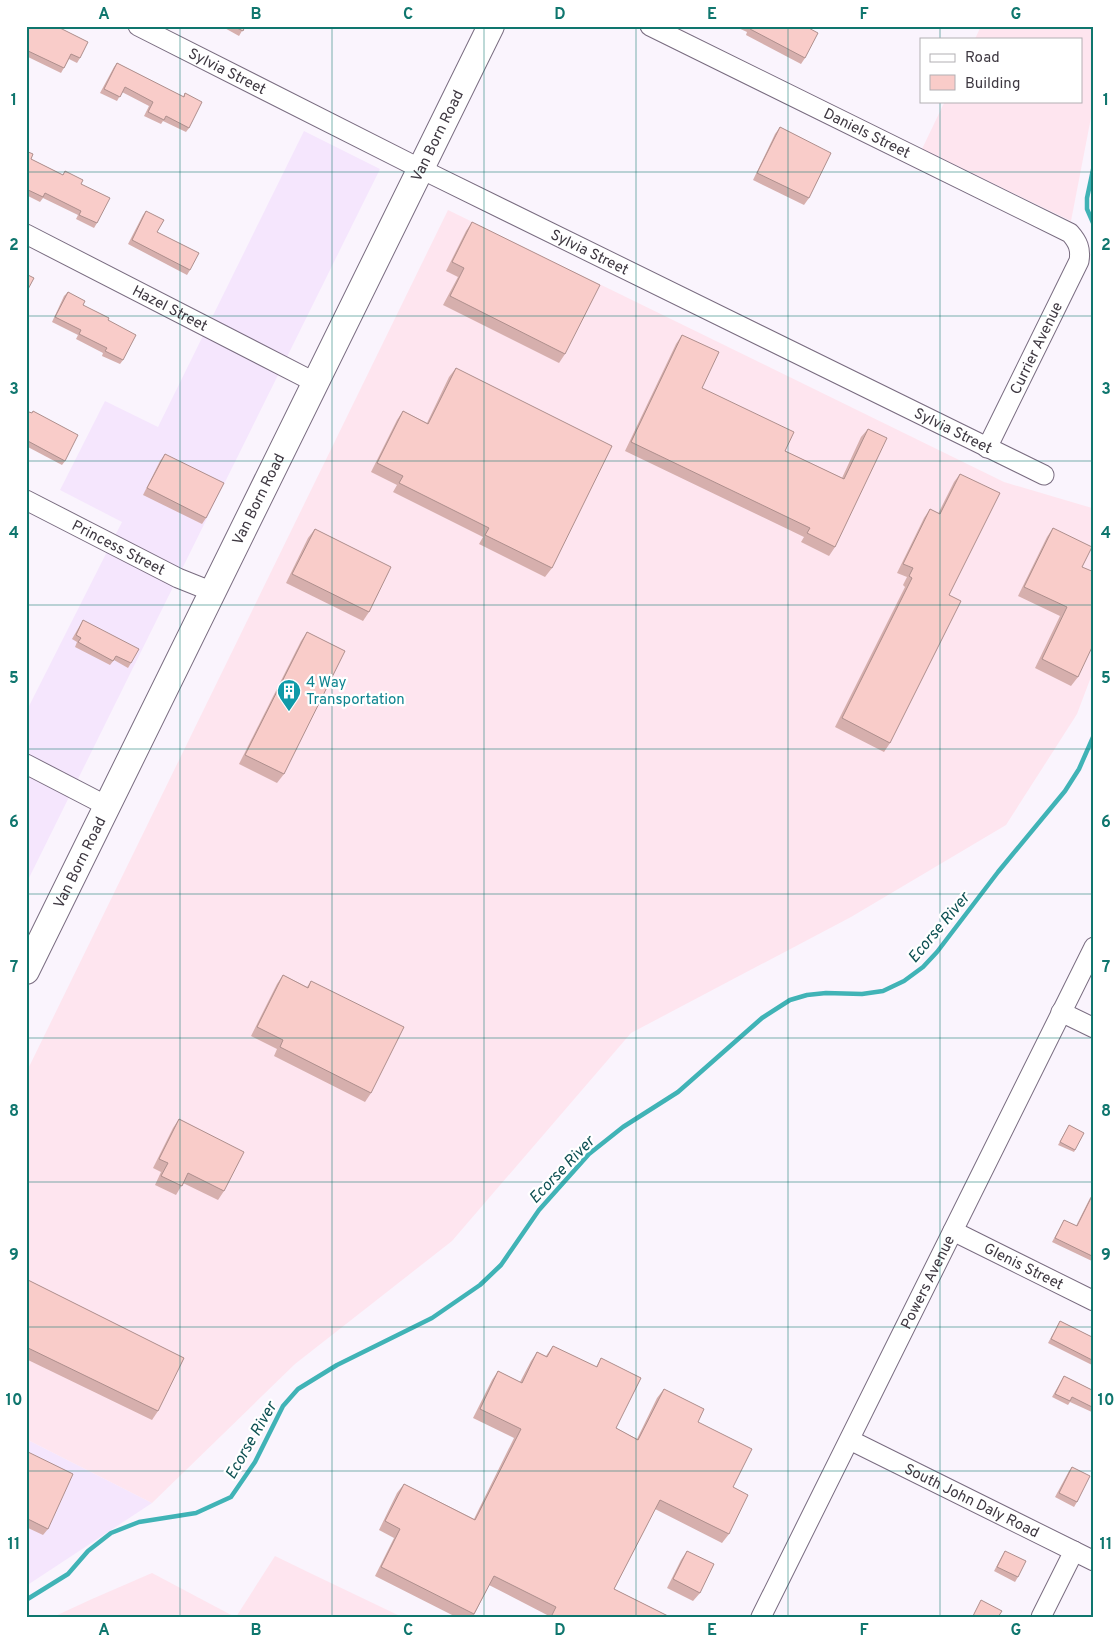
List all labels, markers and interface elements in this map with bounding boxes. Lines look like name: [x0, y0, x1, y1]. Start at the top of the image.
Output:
text: A: [98, 5, 110, 25]
text: B: [250, 5, 262, 25]
text: C: [403, 5, 413, 25]
text: D: [554, 5, 566, 25]
text: E: [707, 5, 717, 25]
text: F: [859, 5, 869, 25]
text: G: [1011, 5, 1021, 25]
legend: [920, 38, 1082, 102]
street label: Sylvia Street: [184, 45, 269, 100]
text: Road: [965, 49, 1000, 68]
text: Building: [965, 75, 1020, 94]
street label: Van Born Road: [408, 87, 469, 185]
text: 1: [11, 91, 17, 111]
text: 1: [1103, 91, 1109, 111]
street label: Daniels Street: [820, 105, 913, 164]
street label: Sylvia Street: [547, 226, 631, 280]
text: 2: [9, 236, 19, 256]
text: 2: [1101, 236, 1111, 256]
street label: Hazel Street: [128, 282, 210, 337]
street label: Currier Avenue: [1007, 299, 1068, 398]
text: 3: [9, 380, 19, 400]
text: 3: [1101, 380, 1111, 400]
street label: Sylvia Street: [910, 405, 995, 459]
street label: Van Born Road: [229, 451, 290, 549]
street label: Princess Street: [68, 517, 168, 581]
text: 4: [9, 524, 19, 544]
text: 4: [1101, 524, 1111, 544]
text: 5: [9, 669, 19, 689]
text: 5: [1101, 669, 1111, 689]
place label: 4 Way Transportation: [306, 674, 405, 710]
building icon: 4 Way Transportation: [276, 678, 302, 712]
text: 6: [9, 813, 19, 833]
text: 6: [1101, 813, 1111, 833]
street label: Van Born Road: [50, 814, 111, 912]
water label: Ecorse River: [904, 887, 976, 968]
text: 7: [10, 958, 18, 978]
text: 7: [1102, 958, 1110, 978]
text: 8: [9, 1102, 19, 1122]
text: 8: [1101, 1102, 1111, 1122]
water label: Ecorse River: [525, 1131, 601, 1208]
street label: Powers Avenue: [898, 1233, 960, 1333]
street label: Glenis Street: [980, 1240, 1066, 1295]
text: 9: [9, 1246, 19, 1266]
text: 9: [1101, 1246, 1111, 1266]
text: 10: [6, 1391, 22, 1411]
text: 10: [1098, 1391, 1114, 1411]
water label: Ecorse River: [222, 1397, 283, 1483]
street label: South John Daly Road: [901, 1460, 1042, 1543]
text: 11: [8, 1535, 20, 1555]
text: 11: [1100, 1535, 1112, 1555]
text: A: [98, 1621, 110, 1641]
text: B: [250, 1621, 262, 1641]
text: C: [403, 1621, 413, 1641]
text: D: [554, 1621, 566, 1641]
text: E: [707, 1621, 717, 1641]
text: F: [859, 1621, 869, 1641]
text: G: [1011, 1621, 1021, 1641]

